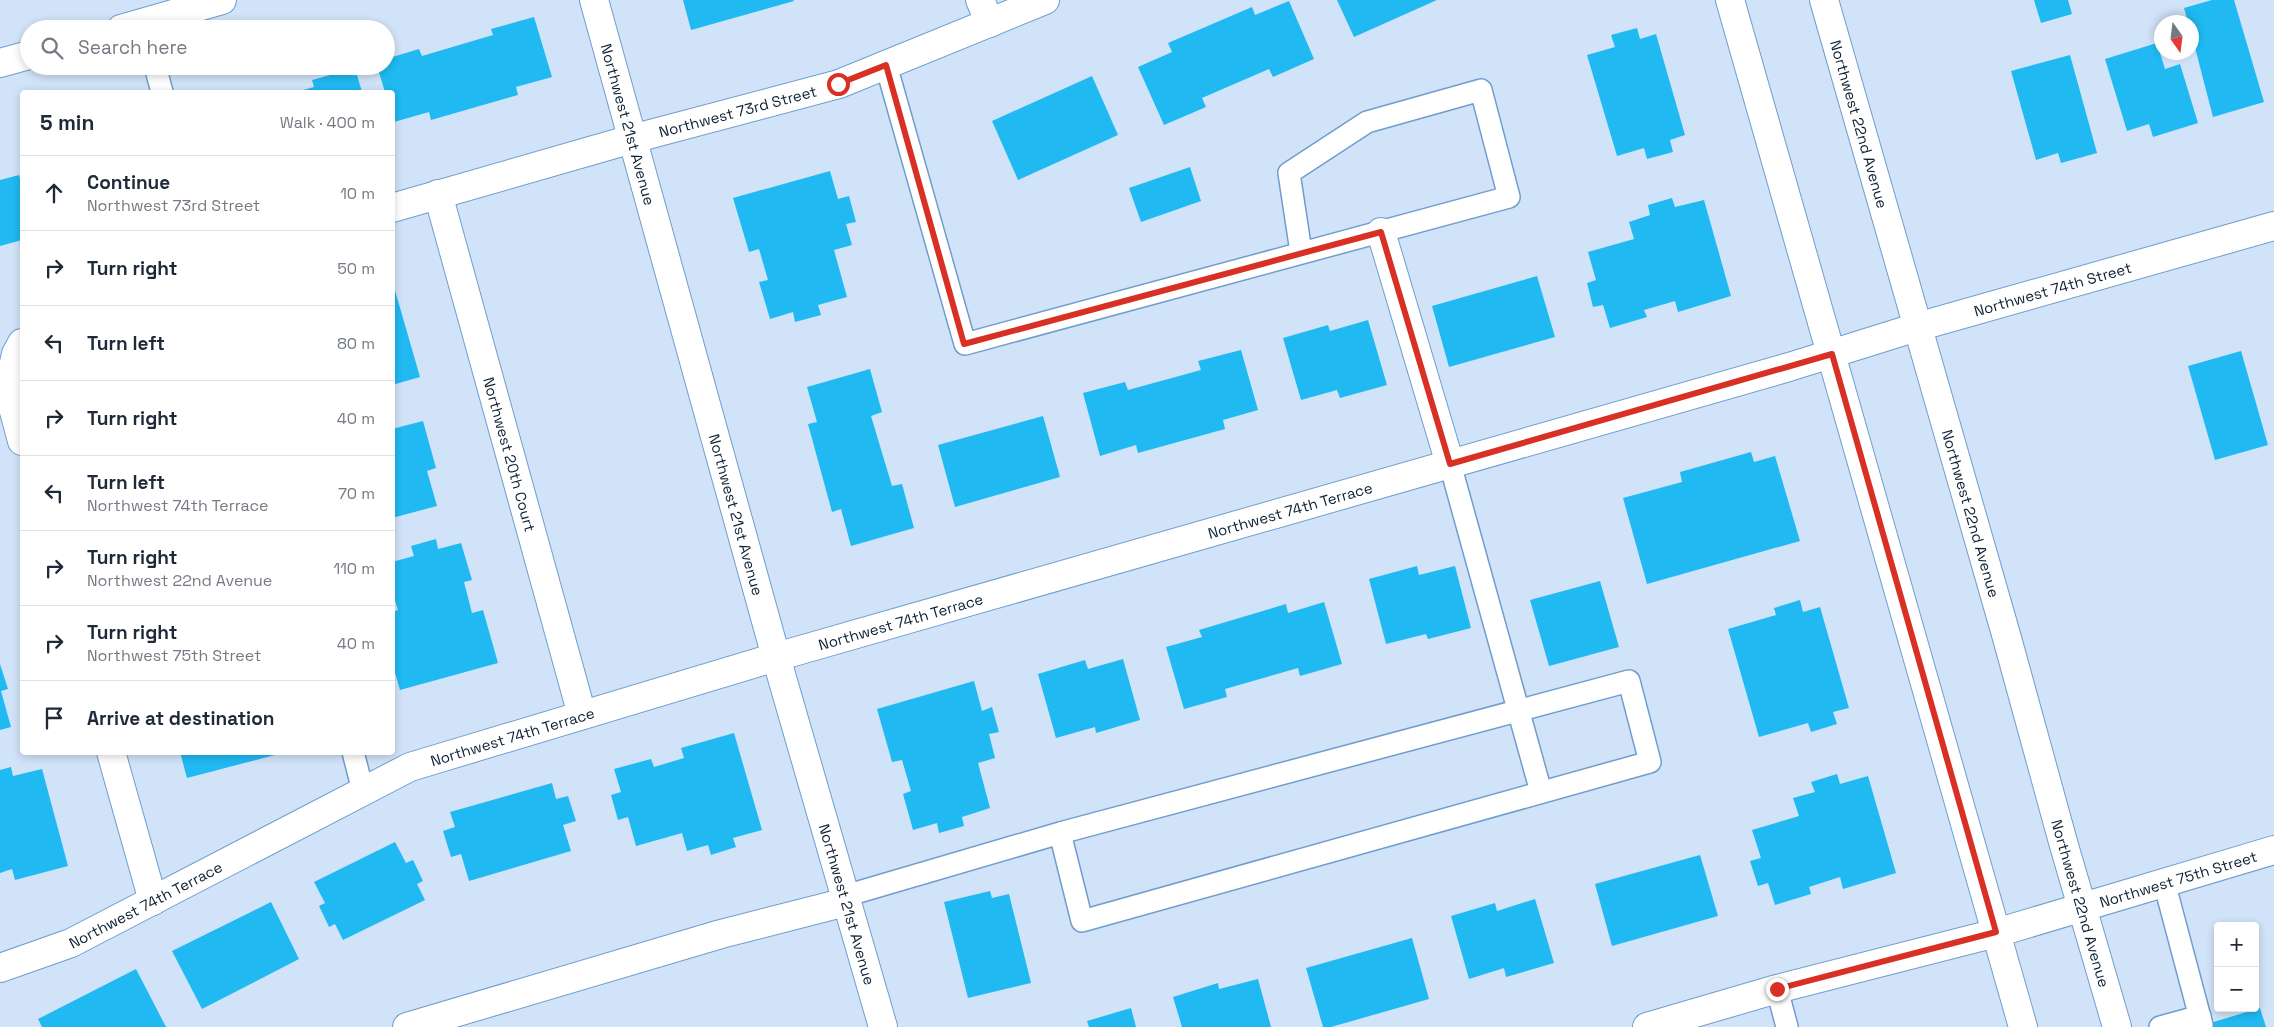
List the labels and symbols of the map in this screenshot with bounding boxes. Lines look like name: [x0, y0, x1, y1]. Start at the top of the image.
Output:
north arrow: [2154, 15, 2199, 60]
street label: Northwest 22nd Avenue: [1826, 38, 1893, 210]
street label: Northwest 21st Avenue: [597, 41, 660, 207]
route start: [827, 73, 850, 96]
street label: Northwest 73rd Street: [657, 81, 819, 141]
street label: Northwest 74th Street: [1971, 257, 2134, 320]
street label: Northwest 20th Court: [480, 375, 540, 534]
street label: Northwest 22nd Avenue: [1938, 427, 2004, 600]
street label: Northwest 21st Avenue: [705, 432, 768, 598]
street label: Northwest 74th Terrace: [1205, 477, 1375, 542]
street label: Northwest 74th Terrace: [816, 589, 985, 654]
street label: Northwest 74th Terrace: [428, 703, 597, 770]
street label: Northwest 22nd Avenue: [2048, 817, 2114, 989]
street label: Northwest 21st Avenue: [815, 821, 880, 987]
street label: Northwest 75th Street: [2097, 846, 2259, 911]
street label: Northwest 74th Terrace: [65, 857, 225, 952]
route end: [1766, 978, 1789, 1001]

